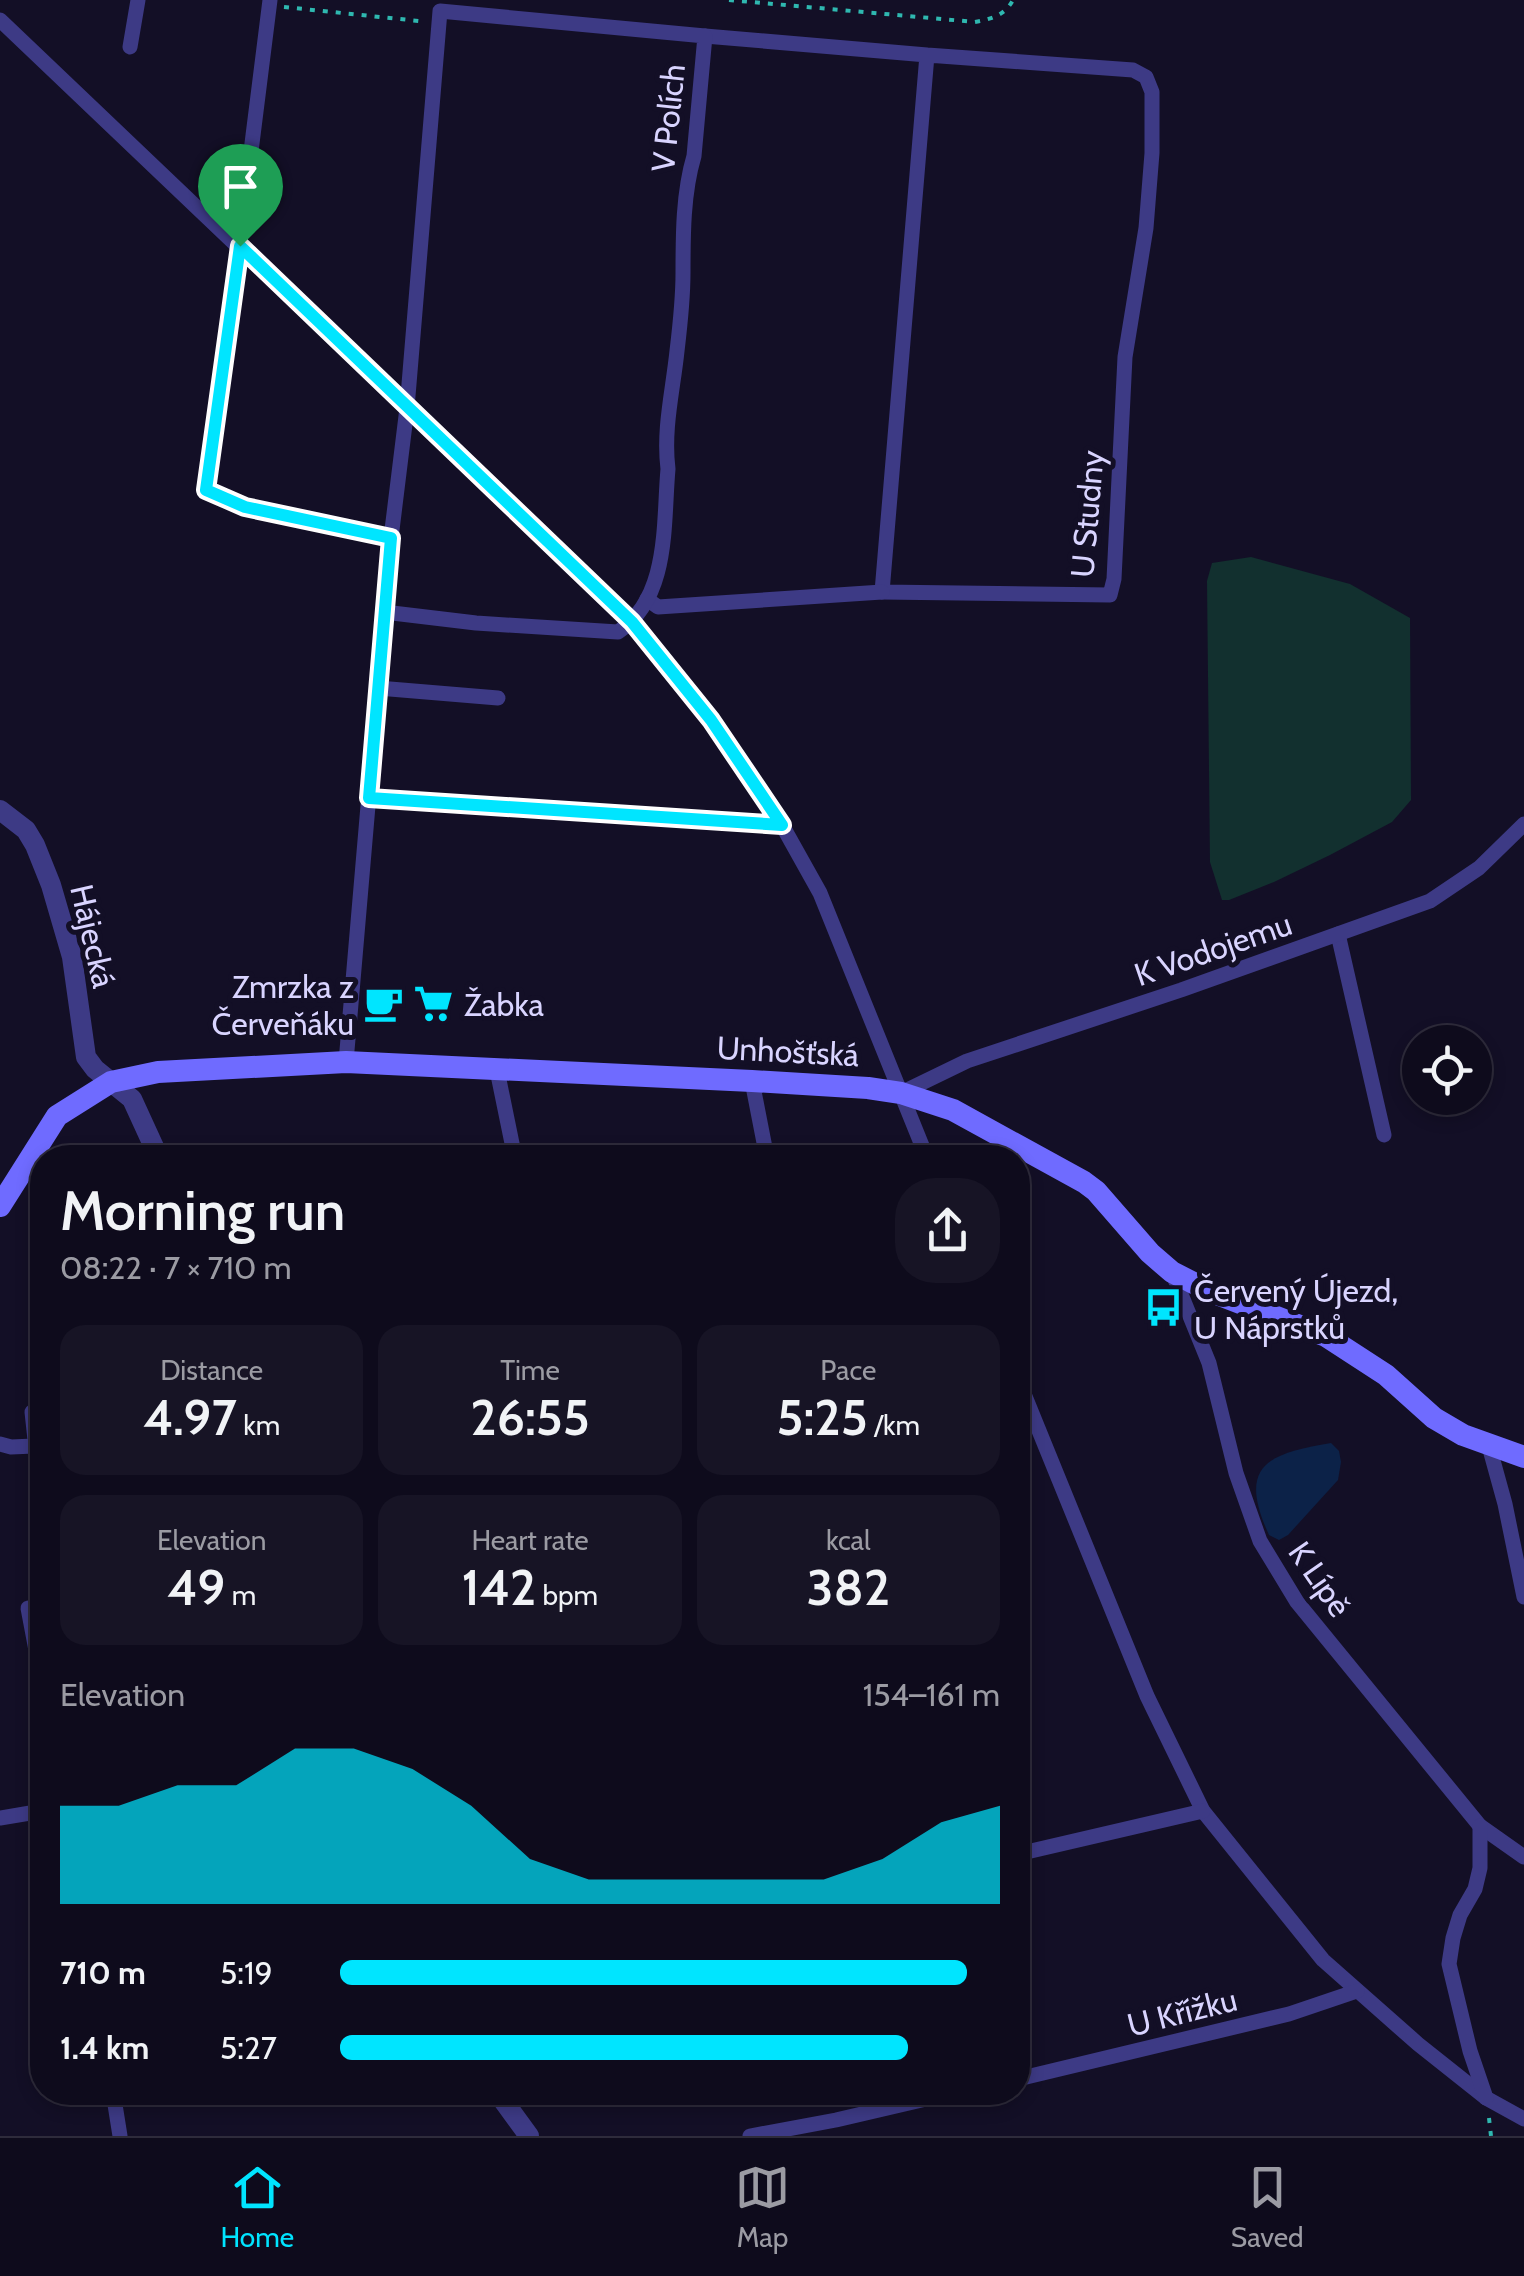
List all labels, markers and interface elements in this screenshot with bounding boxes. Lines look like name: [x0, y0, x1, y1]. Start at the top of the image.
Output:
street label: V Polích: [643, 62, 693, 174]
pin: [198, 144, 283, 247]
icon: arrive: [213, 159, 268, 214]
street label: U Studny: [1062, 449, 1112, 579]
street label: Hájecká: [62, 881, 124, 992]
street label: K Vodojemu: [1129, 904, 1297, 994]
place label: Zmrzka z Červeňáku: [212, 967, 354, 1043]
cafe icon: Zmrzka z Červeňáku: [363, 983, 405, 1025]
supermarket icon: Žabka: [413, 983, 455, 1025]
place label: Žabka: [464, 985, 545, 1024]
map controls: [1402, 1025, 1492, 1115]
button: locate: [1402, 1025, 1492, 1115]
street label: Unhošťská: [716, 1028, 861, 1074]
text: Morning run: [60, 1177, 345, 1244]
button: share: [895, 1178, 1000, 1283]
text: 08:22 · 7 × 710 m: [60, 1248, 292, 1287]
place label: Červený Újezd, U Náprstků: [1194, 1271, 1398, 1347]
bus stop icon: Červený Újezd, U Náprstků: [1143, 1287, 1185, 1329]
text: Distance: [160, 1353, 263, 1387]
text: Time: [500, 1353, 560, 1387]
text: Pace: [820, 1353, 876, 1387]
text: 4.97: [143, 1387, 237, 1448]
text: 26:55: [470, 1387, 590, 1448]
text: 5:25: [777, 1387, 868, 1448]
text: km: [237, 1408, 280, 1442]
text: /km: [868, 1408, 920, 1442]
text: Elevation: [157, 1523, 266, 1557]
text: Heart rate: [471, 1523, 589, 1557]
text: kcal: [826, 1523, 871, 1557]
street label: K Lípě: [1280, 1534, 1360, 1624]
text: 49: [167, 1557, 225, 1618]
text: 142: [462, 1557, 536, 1618]
text: 382: [807, 1557, 890, 1618]
text: m: [225, 1578, 256, 1612]
text: bpm: [536, 1578, 598, 1612]
text: Elevation: [60, 1675, 185, 1714]
text: 154–161 m: [863, 1675, 1000, 1714]
text: 710 m: [60, 1953, 146, 1992]
text: 5:19: [220, 1953, 273, 1992]
street label: U Křížku: [1123, 1980, 1241, 2044]
text: 1.4 km: [60, 2028, 149, 2067]
text: 5:27: [220, 2028, 277, 2067]
tab: Home: [220, 2160, 294, 2254]
tab: Map: [735, 2160, 790, 2254]
tab: Saved: [1231, 2160, 1304, 2254]

